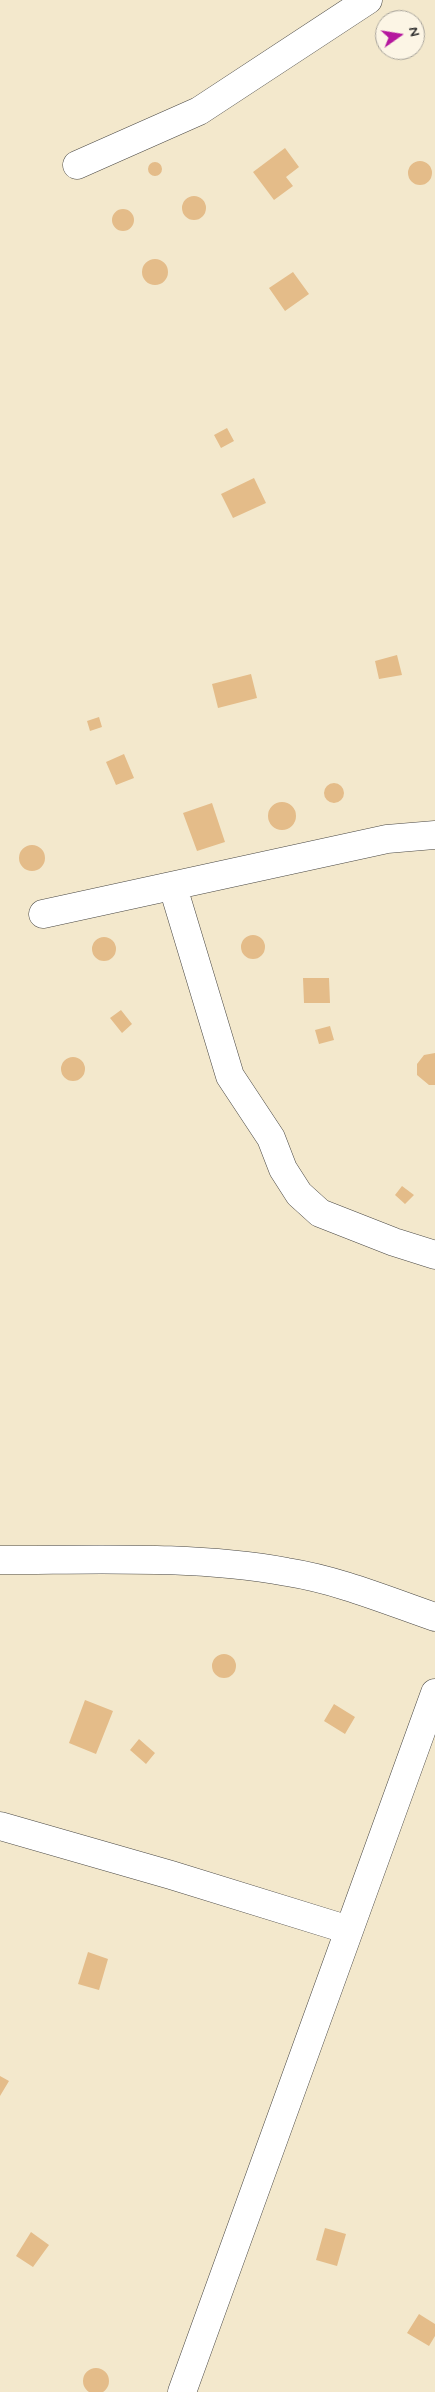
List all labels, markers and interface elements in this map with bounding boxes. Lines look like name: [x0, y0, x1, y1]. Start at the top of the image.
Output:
north arrow: [375, 10, 425, 60]
text: N: [404, 25, 423, 38]

